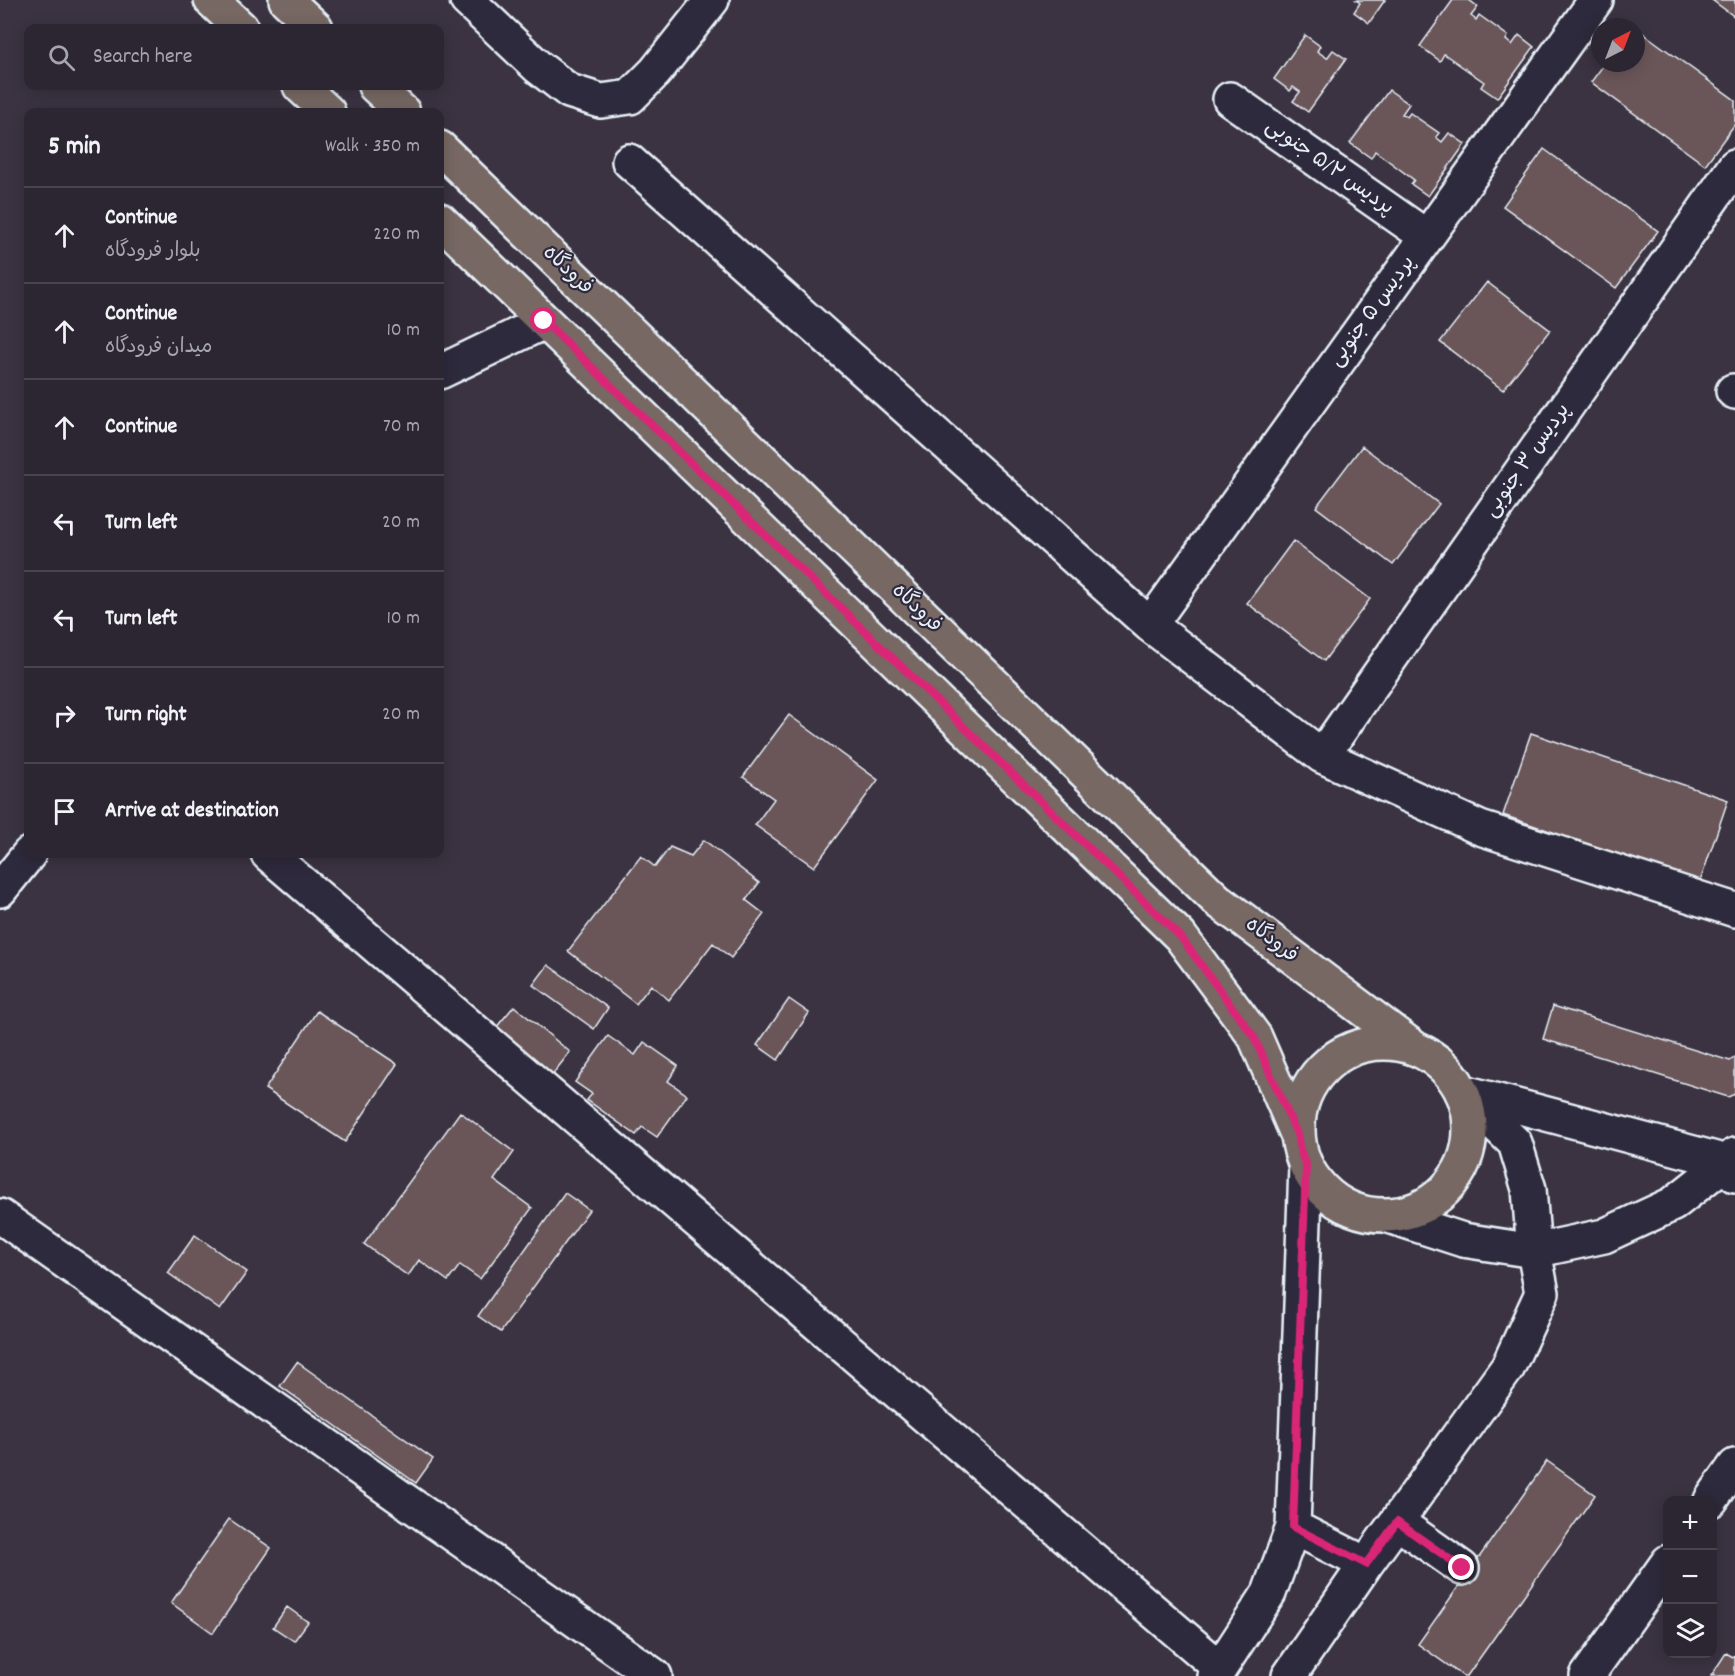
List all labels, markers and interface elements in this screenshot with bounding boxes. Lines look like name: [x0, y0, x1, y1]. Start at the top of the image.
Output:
north arrow: [1591, 18, 1645, 72]
search box: [24, 24, 444, 90]
icon: search: [45, 41, 78, 74]
text: Search here: [93, 42, 192, 73]
street label: پردیس ۵/۲ جنوبی: [1259, 112, 1399, 224]
text: 5 min: [48, 129, 101, 166]
text: Walk · 350 m: [325, 133, 420, 161]
text: Continue: [105, 203, 177, 234]
icon: ahead: [48, 219, 81, 252]
text: 220 m: [373, 221, 420, 249]
text: بلوار فرودگاه: [105, 238, 201, 266]
street label: فرودگاه: [535, 239, 599, 303]
street label: پردیس ۵ جنوبی: [1322, 250, 1424, 374]
text: Continue: [105, 299, 177, 330]
route start: [530, 307, 556, 333]
icon: ahead: [48, 315, 81, 348]
text: 10 m: [386, 317, 420, 345]
text: میدان فرودگاه: [105, 334, 212, 362]
street label: پردیس ۳ جنوبی: [1477, 398, 1579, 524]
icon: ahead: [48, 411, 81, 444]
text: Continue: [105, 412, 177, 443]
text: 70 m: [383, 413, 420, 441]
icon: left: [48, 507, 81, 540]
text: Turn left: [105, 508, 177, 539]
text: 20 m: [382, 509, 420, 537]
street label: فرودگاه: [884, 577, 948, 641]
icon: left: [48, 603, 81, 636]
text: Turn left: [105, 604, 177, 635]
text: 10 m: [386, 605, 420, 633]
icon: right: [48, 699, 81, 732]
text: Turn right: [105, 700, 187, 731]
text: 20 m: [382, 701, 420, 729]
icon: arrive: [48, 795, 81, 828]
text: Arrive at destination: [105, 796, 279, 827]
street label: فرودگاه: [1238, 911, 1304, 971]
map controls: [1663, 1496, 1717, 1658]
button: +: [1663, 1496, 1717, 1550]
button: −: [1663, 1550, 1717, 1604]
route end: [1448, 1554, 1474, 1580]
button: layers: [1663, 1604, 1717, 1658]

